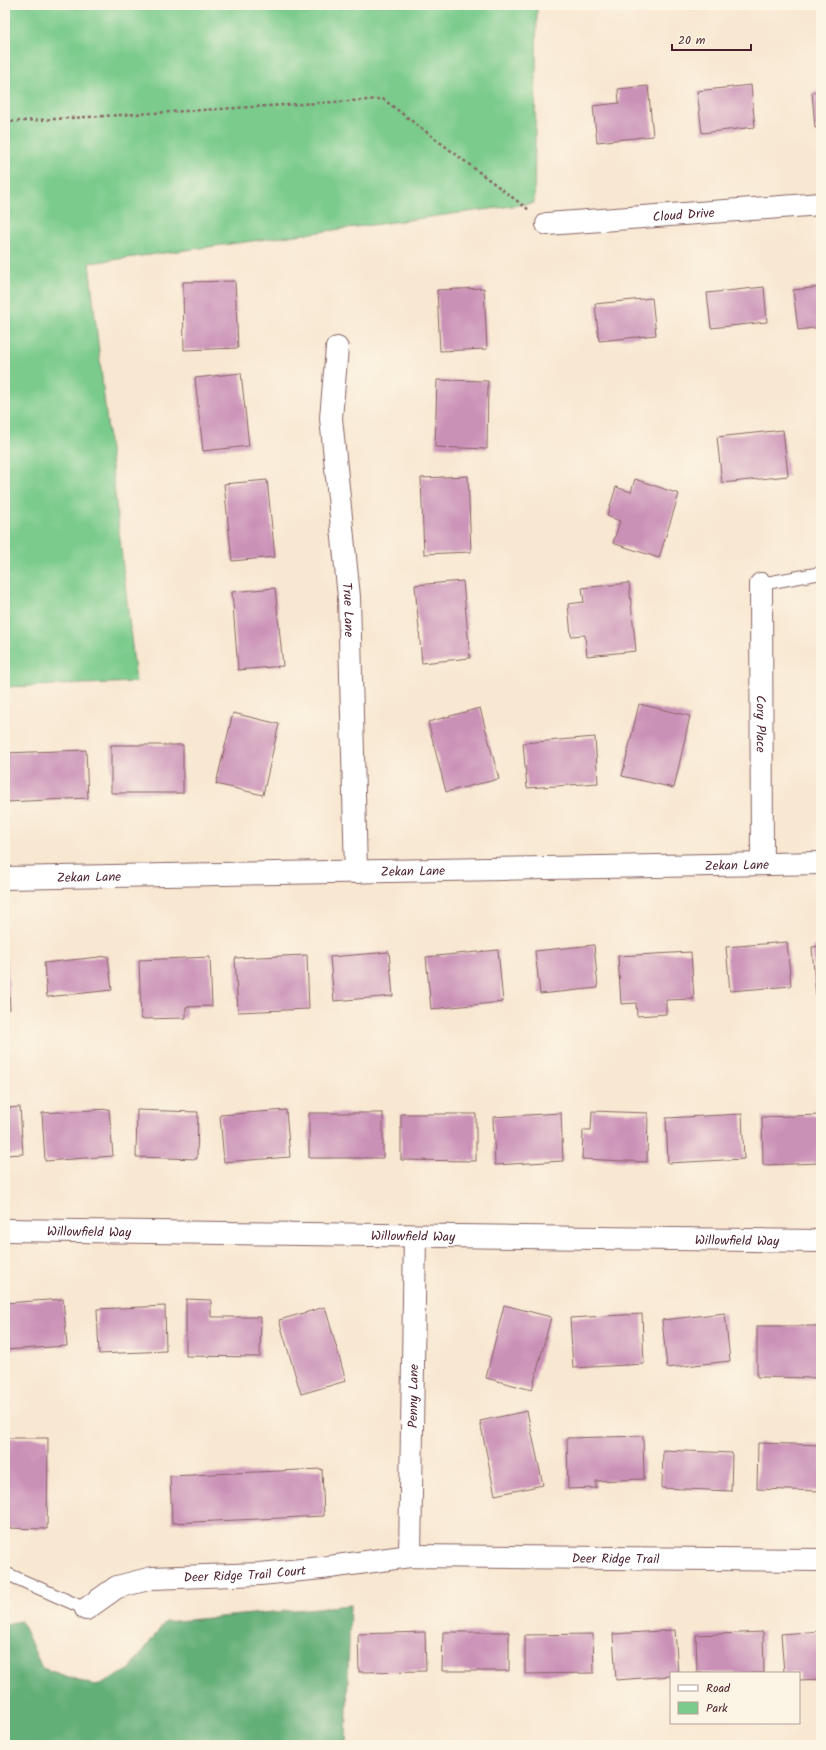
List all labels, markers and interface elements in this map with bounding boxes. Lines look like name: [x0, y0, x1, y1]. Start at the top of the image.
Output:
scale bar: [672, 26, 751, 52]
text: 20 m: [678, 31, 706, 50]
street label: Cloud Drive: [652, 203, 716, 228]
street label: True Lane: [336, 582, 359, 638]
street label: Cory Place: [749, 695, 771, 753]
street label: Zekan Lane: [705, 855, 769, 877]
street label: Zekan Lane: [381, 861, 445, 883]
street label: Zekan Lane: [57, 867, 121, 889]
street label: Willowfield Way: [47, 1222, 132, 1244]
street label: Willowfield Way: [371, 1226, 456, 1248]
street label: Willowfield Way: [695, 1230, 780, 1252]
street label: Penny Lane: [403, 1364, 425, 1428]
street label: Deer Ridge Trail: [572, 1549, 660, 1570]
street label: Deer Ridge Trail Court: [183, 1561, 308, 1589]
legend: [670, 1672, 800, 1724]
text: Road: [706, 1679, 731, 1698]
text: Park: [706, 1699, 728, 1718]

